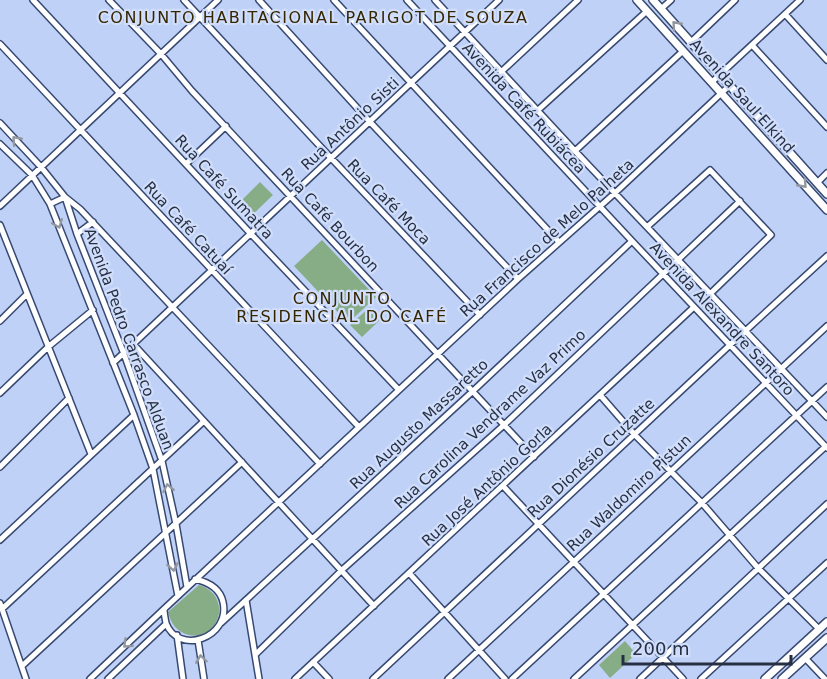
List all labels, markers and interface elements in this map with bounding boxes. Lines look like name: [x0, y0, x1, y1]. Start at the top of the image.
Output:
district label: CONJUNTO HABITACIONAL PARIGOT DE SOUZA: [98, 8, 528, 27]
one-way arrow: [672, 21, 683, 32]
street label: Avenida Saul Elkind: [686, 35, 798, 157]
street label: Avenida Café Rubiácea: [459, 39, 589, 177]
street label: Rua Antônio Sisti: [297, 74, 403, 174]
street label: Rua Café Sumatra: [171, 131, 277, 243]
one-way arrow: [12, 137, 23, 147]
street label: Rua Francisco de Melo Palheta: [456, 155, 638, 321]
street label: Rua Café Moca: [344, 156, 434, 248]
street label: Rua Café Bourbon: [277, 164, 383, 276]
one-way arrow: [796, 177, 807, 188]
street label: Rua Café Catuaí: [140, 178, 236, 279]
one-way arrow: [51, 218, 63, 229]
street label: Avenida Pedro Carrasco Alduan: [80, 226, 178, 452]
street label: Avenida Alexandre Santoro: [646, 239, 798, 399]
district label: CONJUNTO RESIDENCIAL DO CAFÉ: [236, 289, 448, 326]
street label: Rua Carolina Vendrame Vaz Primo: [391, 326, 589, 512]
street label: Rua Augusto Massaretto: [346, 355, 492, 493]
street label: Rua Dionésio Cruzatte: [524, 394, 658, 522]
street label: Rua José Antônio Gorla: [418, 420, 556, 550]
street label: Rua Waldomiro Pistun: [563, 431, 695, 555]
one-way arrow: [162, 483, 175, 493]
one-way arrow: [166, 562, 179, 572]
scale bar: [623, 628, 791, 666]
one-way arrow: [123, 637, 134, 648]
text: 200 m: [632, 638, 690, 659]
one-way arrow: [195, 655, 208, 664]

